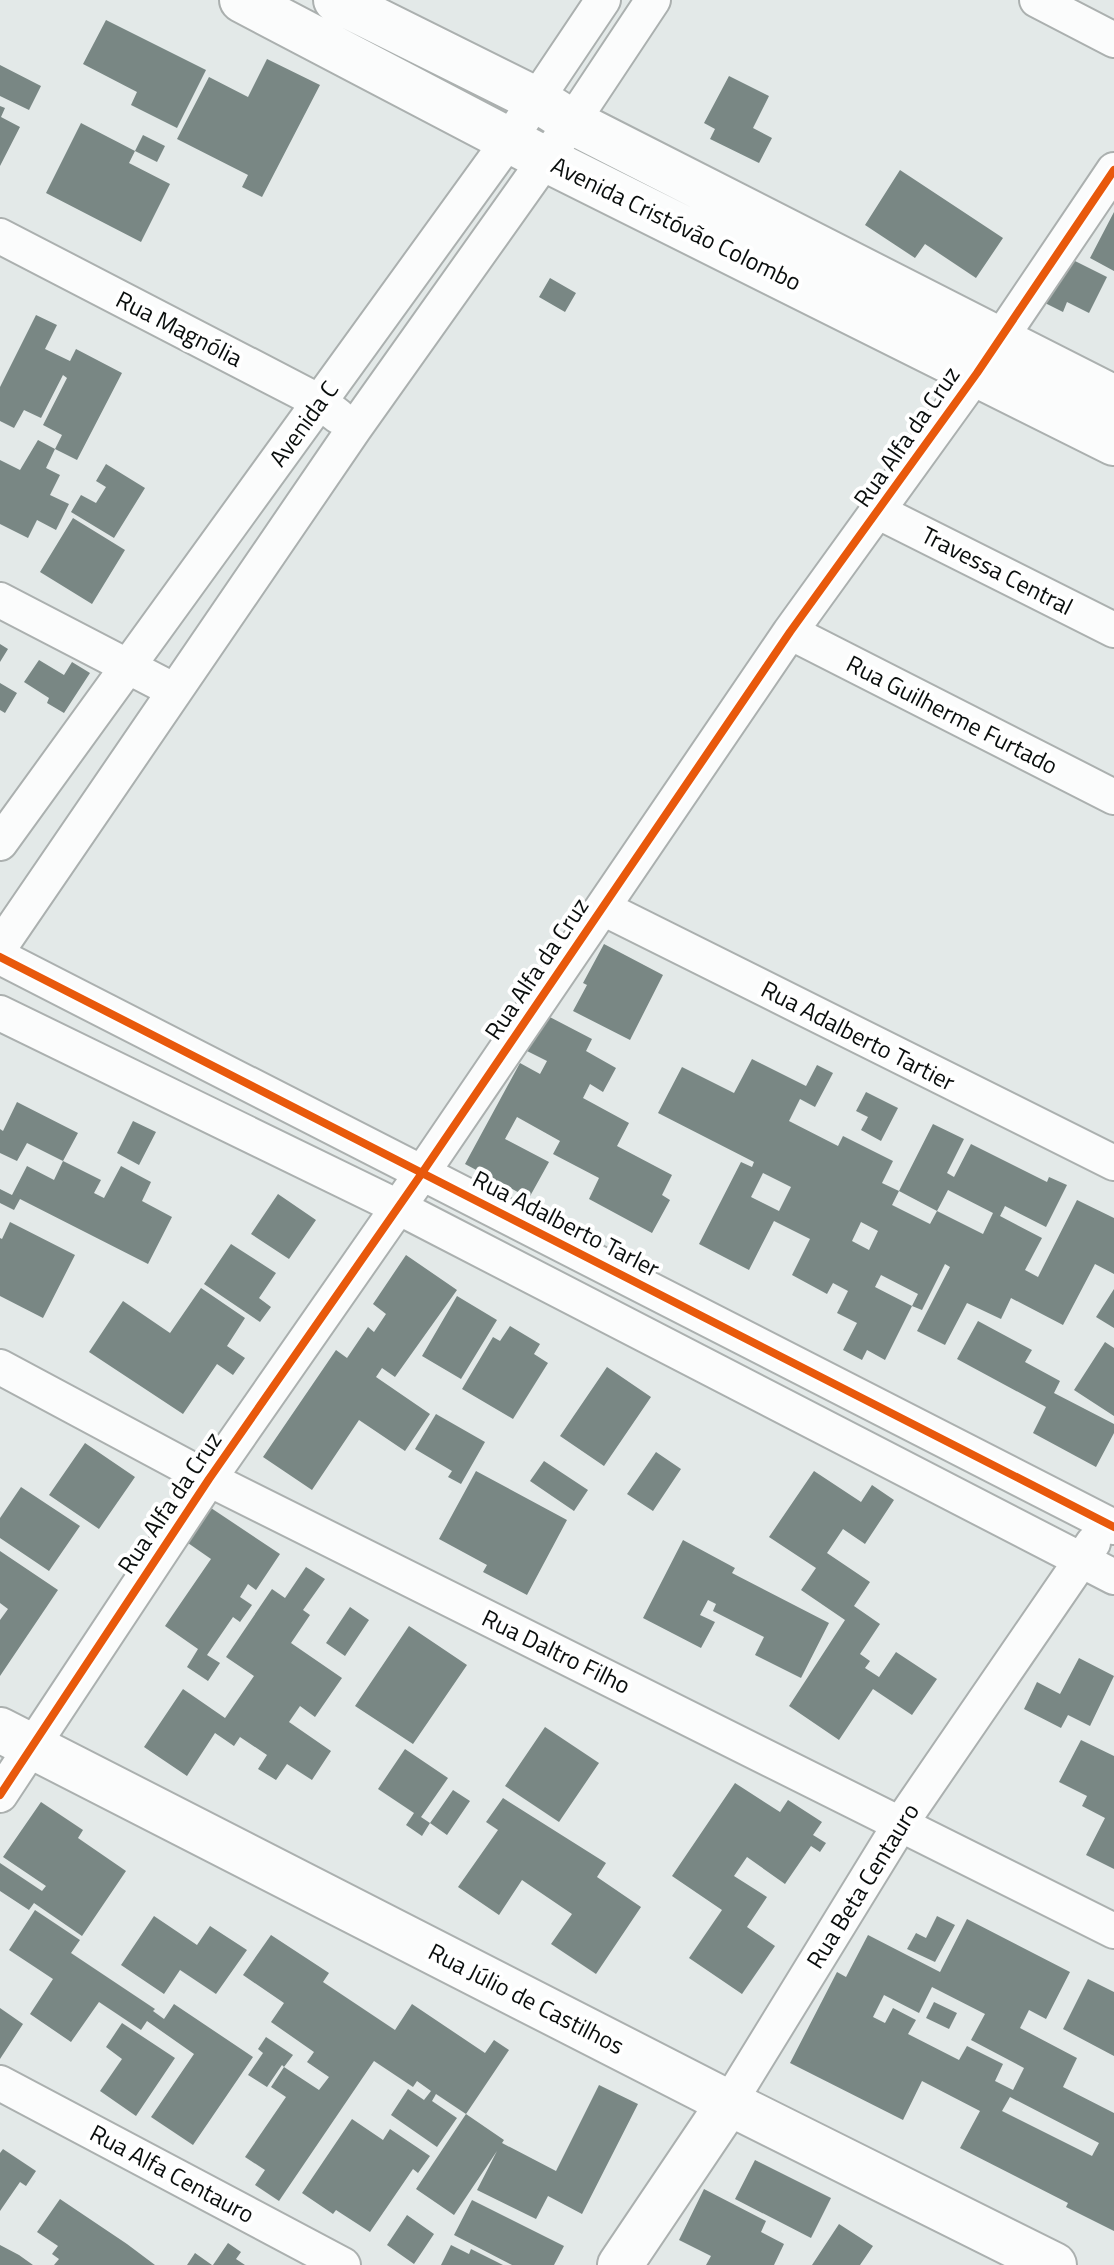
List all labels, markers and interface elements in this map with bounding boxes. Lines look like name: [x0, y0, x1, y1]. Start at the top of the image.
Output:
street label: Avenida Cristóvão Colombo: [545, 147, 808, 299]
street label: Rua Magnólia: [110, 281, 249, 375]
street label: Rua Alfa da Cruz: [844, 359, 968, 514]
street label: Avenida C: [260, 373, 347, 474]
street label: Travessa Central: [915, 516, 1080, 624]
street label: Rua Guilherme Furtado: [841, 645, 1064, 783]
street label: Rua Alfa da Cruz: [475, 890, 597, 1047]
street label: Rua Adalberto Tartier: [755, 971, 962, 1100]
street label: Rua Adalberto Tarler: [467, 1160, 666, 1286]
street label: Rua Alfa da Cruz: [108, 1424, 230, 1581]
street label: Rua Daltro Filho: [476, 1600, 637, 1703]
street label: Rua Beta Centauro: [797, 1796, 927, 1975]
street label: Rua Júlio de Castilhos: [422, 1933, 631, 2063]
street label: Rua Alfa Centauro: [84, 2115, 261, 2232]

